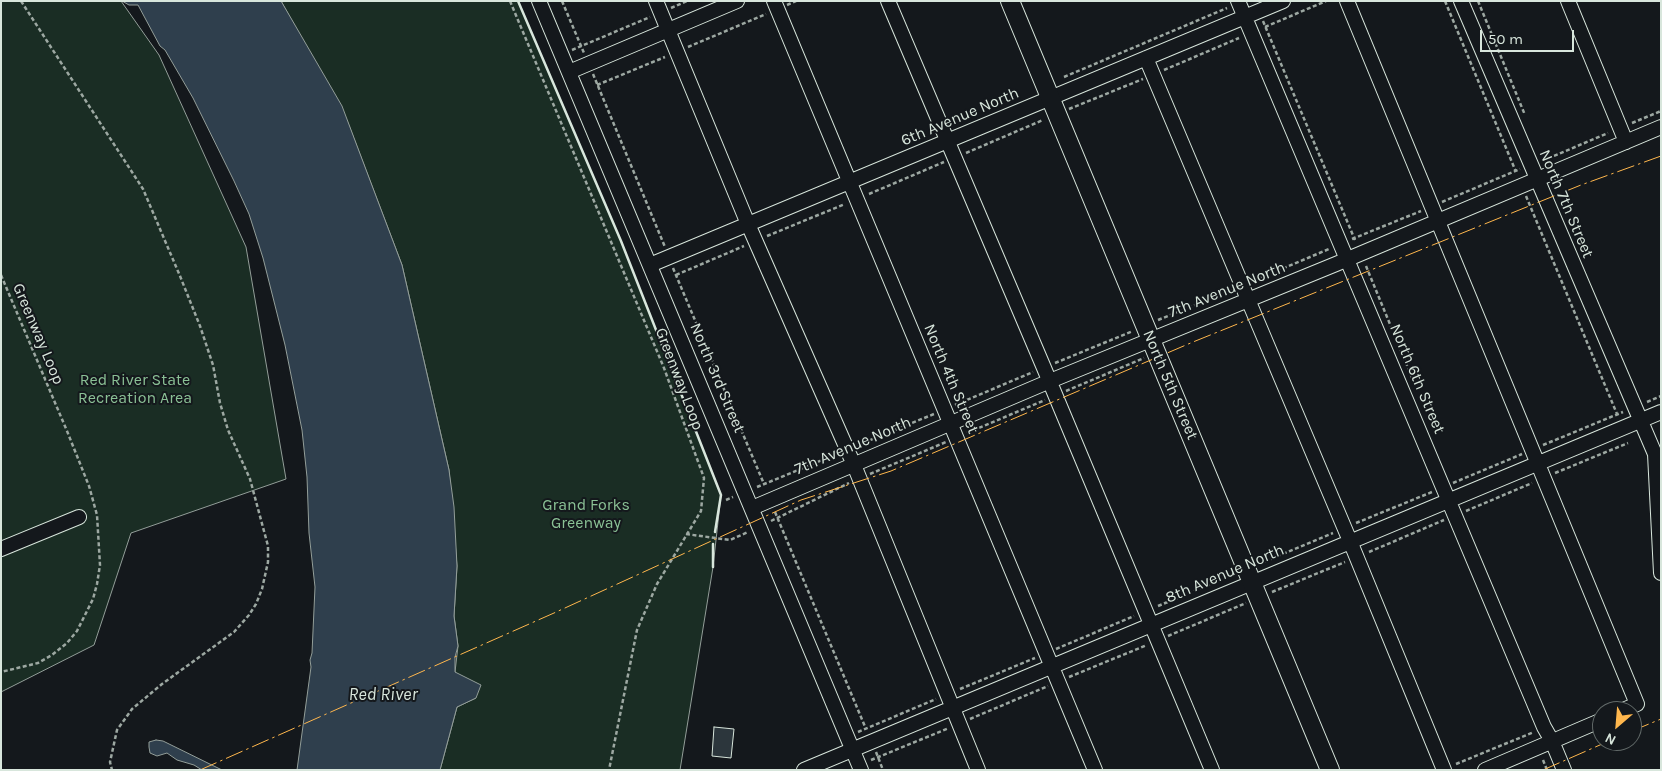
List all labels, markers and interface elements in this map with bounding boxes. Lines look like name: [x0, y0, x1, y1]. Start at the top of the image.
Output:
scale bar: [1482, 20, 1576, 52]
text: 50 m: [1488, 30, 1523, 48]
street label: 6th Avenue North: [898, 84, 1022, 150]
street label: North 7th Street: [1535, 147, 1597, 261]
street label: 7th Avenue North: [1166, 258, 1288, 322]
street label: Greenway Loop: [8, 280, 68, 388]
street label: North 3rd Street: [685, 320, 749, 436]
street label: North 4th Street: [919, 321, 983, 437]
street label: North 6th Street: [1385, 321, 1449, 437]
street label: Greenway Loop: [651, 325, 707, 433]
street label: North 5th Street: [1138, 327, 1202, 443]
park label: Red River State Recreation Area: [78, 370, 192, 408]
street label: 7th Avenue North: [792, 413, 914, 479]
park label: Grand Forks Greenway: [542, 495, 630, 533]
street label: 8th Avenue North: [1163, 540, 1287, 608]
water label: Red River: [348, 684, 418, 706]
north arrow: [1592, 701, 1642, 751]
text: N: [1602, 729, 1619, 749]

